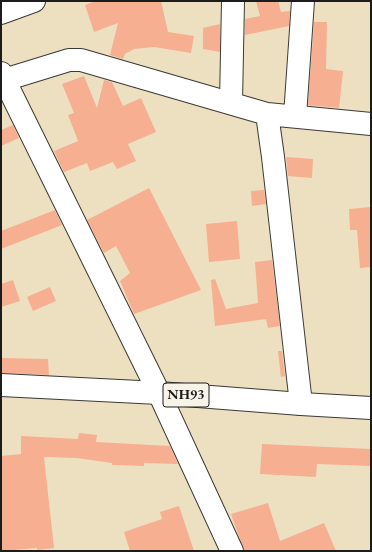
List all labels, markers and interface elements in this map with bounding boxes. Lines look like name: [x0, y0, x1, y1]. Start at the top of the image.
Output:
road number: NH93: [163, 383, 209, 407]

